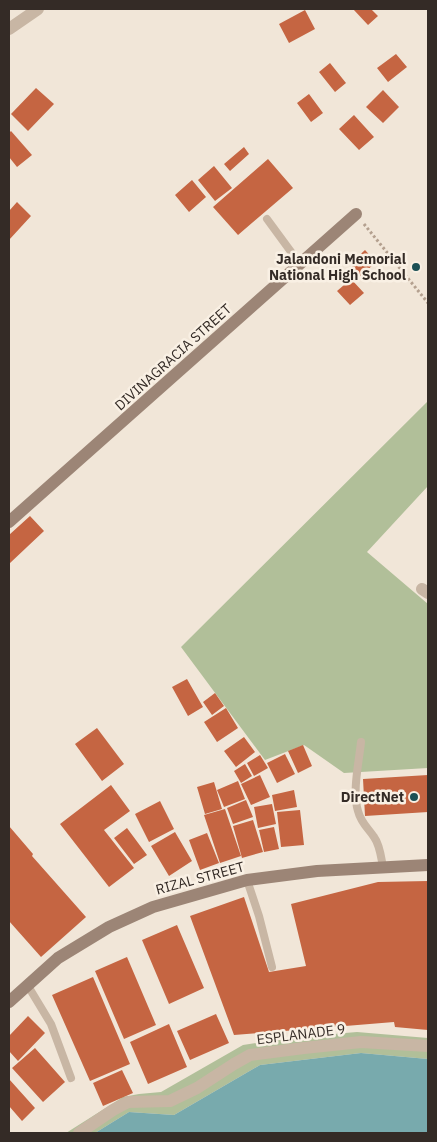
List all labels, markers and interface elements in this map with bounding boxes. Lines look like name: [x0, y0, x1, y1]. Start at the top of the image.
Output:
place label: Jalandoni Memorial National High School: [269, 250, 406, 284]
marker: Jalandoni Memorial National High School: [410, 261, 422, 273]
street label: DIVINAGRACIA STREET: [111, 300, 235, 414]
place label: DirectNet: [341, 788, 404, 806]
marker: DirectNet: [408, 791, 420, 803]
street label: RIZAL STREET: [154, 858, 246, 898]
street label: ESPLANADE 9: [256, 1020, 346, 1048]

